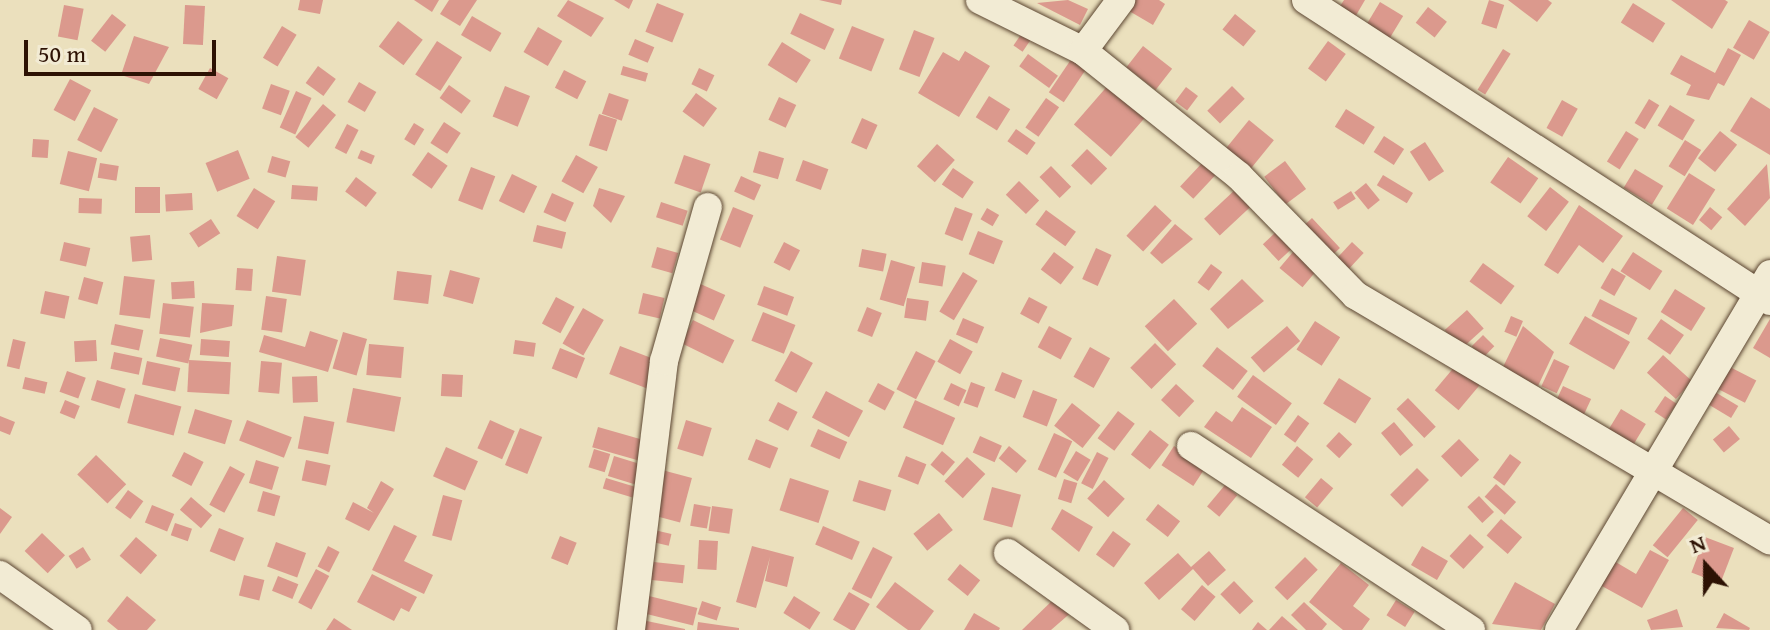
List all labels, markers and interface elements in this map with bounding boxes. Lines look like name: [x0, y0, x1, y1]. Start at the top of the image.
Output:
scale bar: [28, 24, 220, 74]
text: 50 m: [38, 36, 86, 71]
north arrow: [1666, 526, 1746, 606]
text: N: [1685, 526, 1710, 561]

